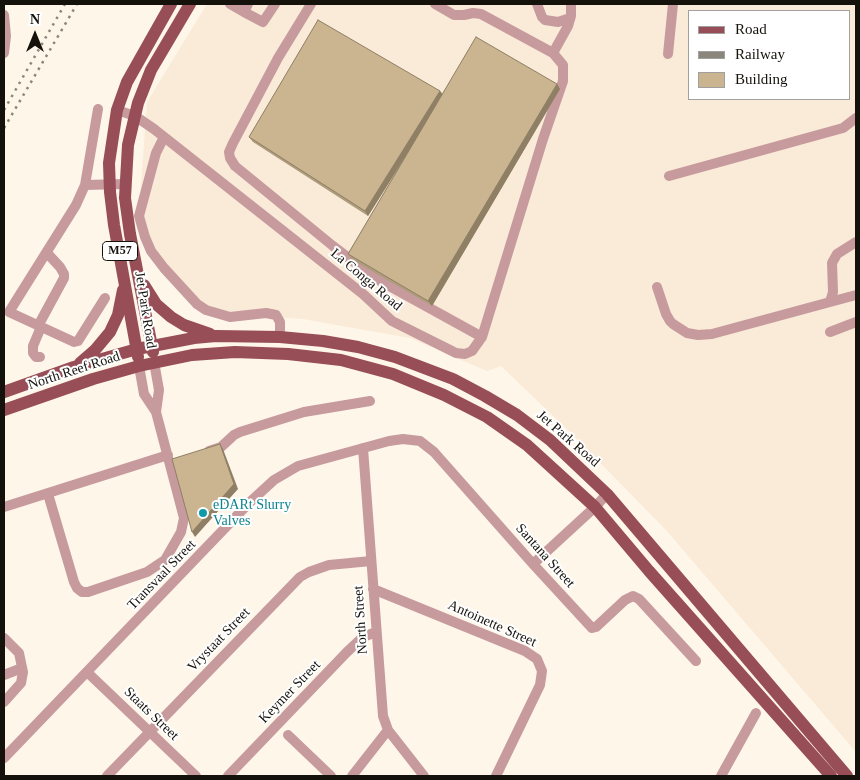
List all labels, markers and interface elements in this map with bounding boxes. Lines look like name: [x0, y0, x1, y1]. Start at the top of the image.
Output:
north arrow: [10, 10, 60, 60]
legend: [688, 10, 850, 100]
text: N: [30, 12, 40, 27]
text: Road: [735, 21, 767, 37]
text: Railway: [735, 46, 785, 62]
text: Building: [735, 71, 788, 87]
road number: M57: [102, 242, 138, 260]
street label: La Conga Road: [327, 245, 405, 315]
street label: Jet Park Road: [131, 270, 159, 350]
street label: North Reef Road: [26, 348, 122, 394]
street label: Jet Park Road: [533, 407, 603, 471]
place label: eDARt Slurry Valves: [213, 497, 291, 530]
marker: eDARt Slurry Valves: [197, 507, 209, 519]
street label: Santana Street: [512, 520, 578, 592]
street label: Transvaal Street: [124, 536, 200, 614]
street label: North Street: [350, 585, 372, 655]
street label: Antoinette Street: [445, 597, 539, 651]
street label: Vrystaat Street: [184, 604, 254, 676]
street label: Keymer Street: [256, 657, 324, 727]
street label: Staats Street: [120, 684, 182, 744]

